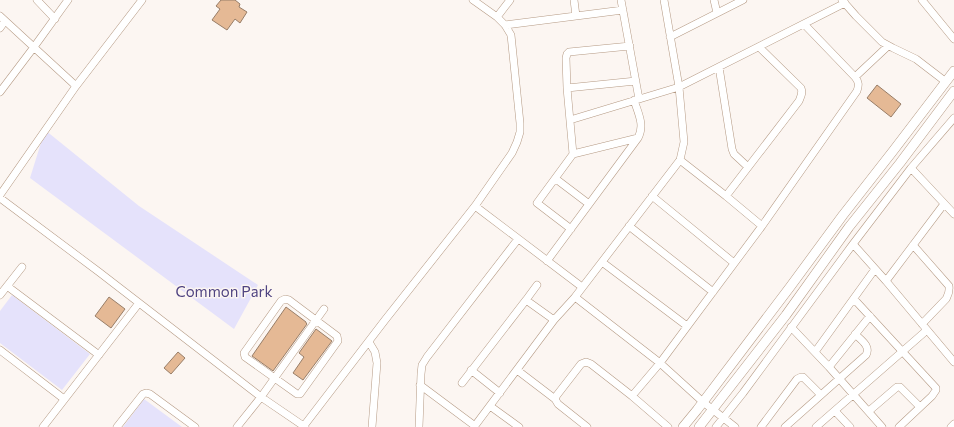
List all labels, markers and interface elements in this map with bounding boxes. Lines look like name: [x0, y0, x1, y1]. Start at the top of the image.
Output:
park label: Common Park: [175, 282, 273, 300]

